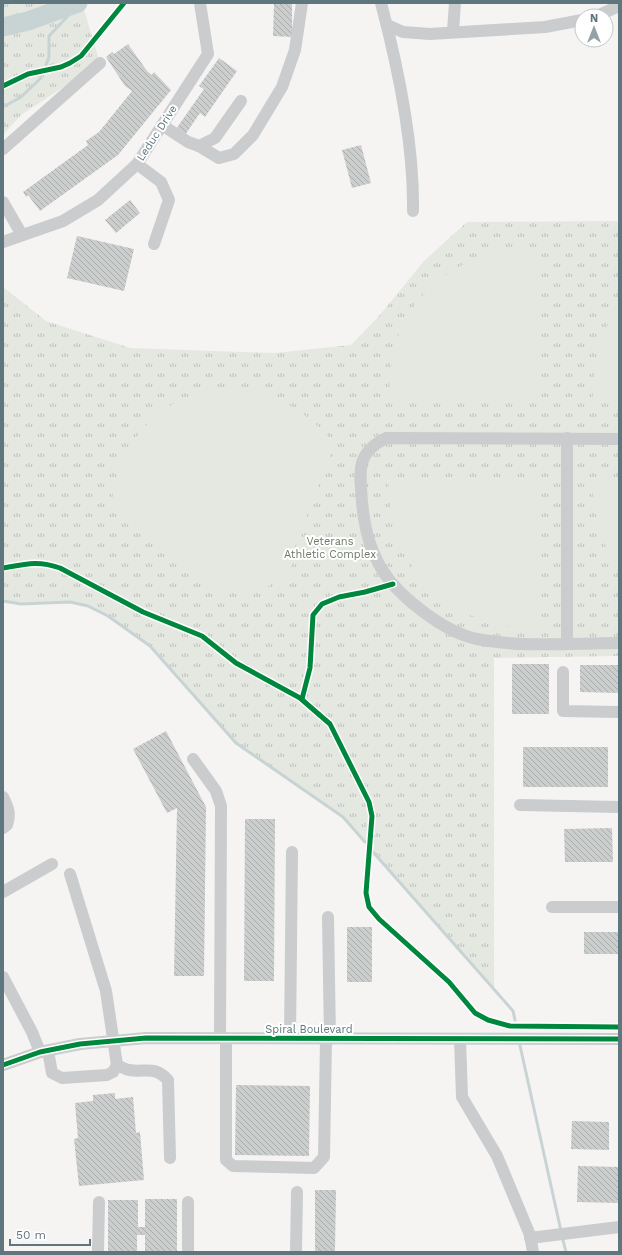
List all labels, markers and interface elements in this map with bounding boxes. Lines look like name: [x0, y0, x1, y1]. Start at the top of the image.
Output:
north arrow: [574, 8, 614, 48]
text: N: [590, 12, 598, 25]
street label: Leduc Drive: [134, 103, 180, 163]
park label: Veterans Athletic Complex: [284, 535, 376, 561]
street label: Spiral Boulevard: [265, 1023, 353, 1036]
scale bar: [10, 1221, 90, 1247]
text: 50 m: [16, 1228, 46, 1242]

